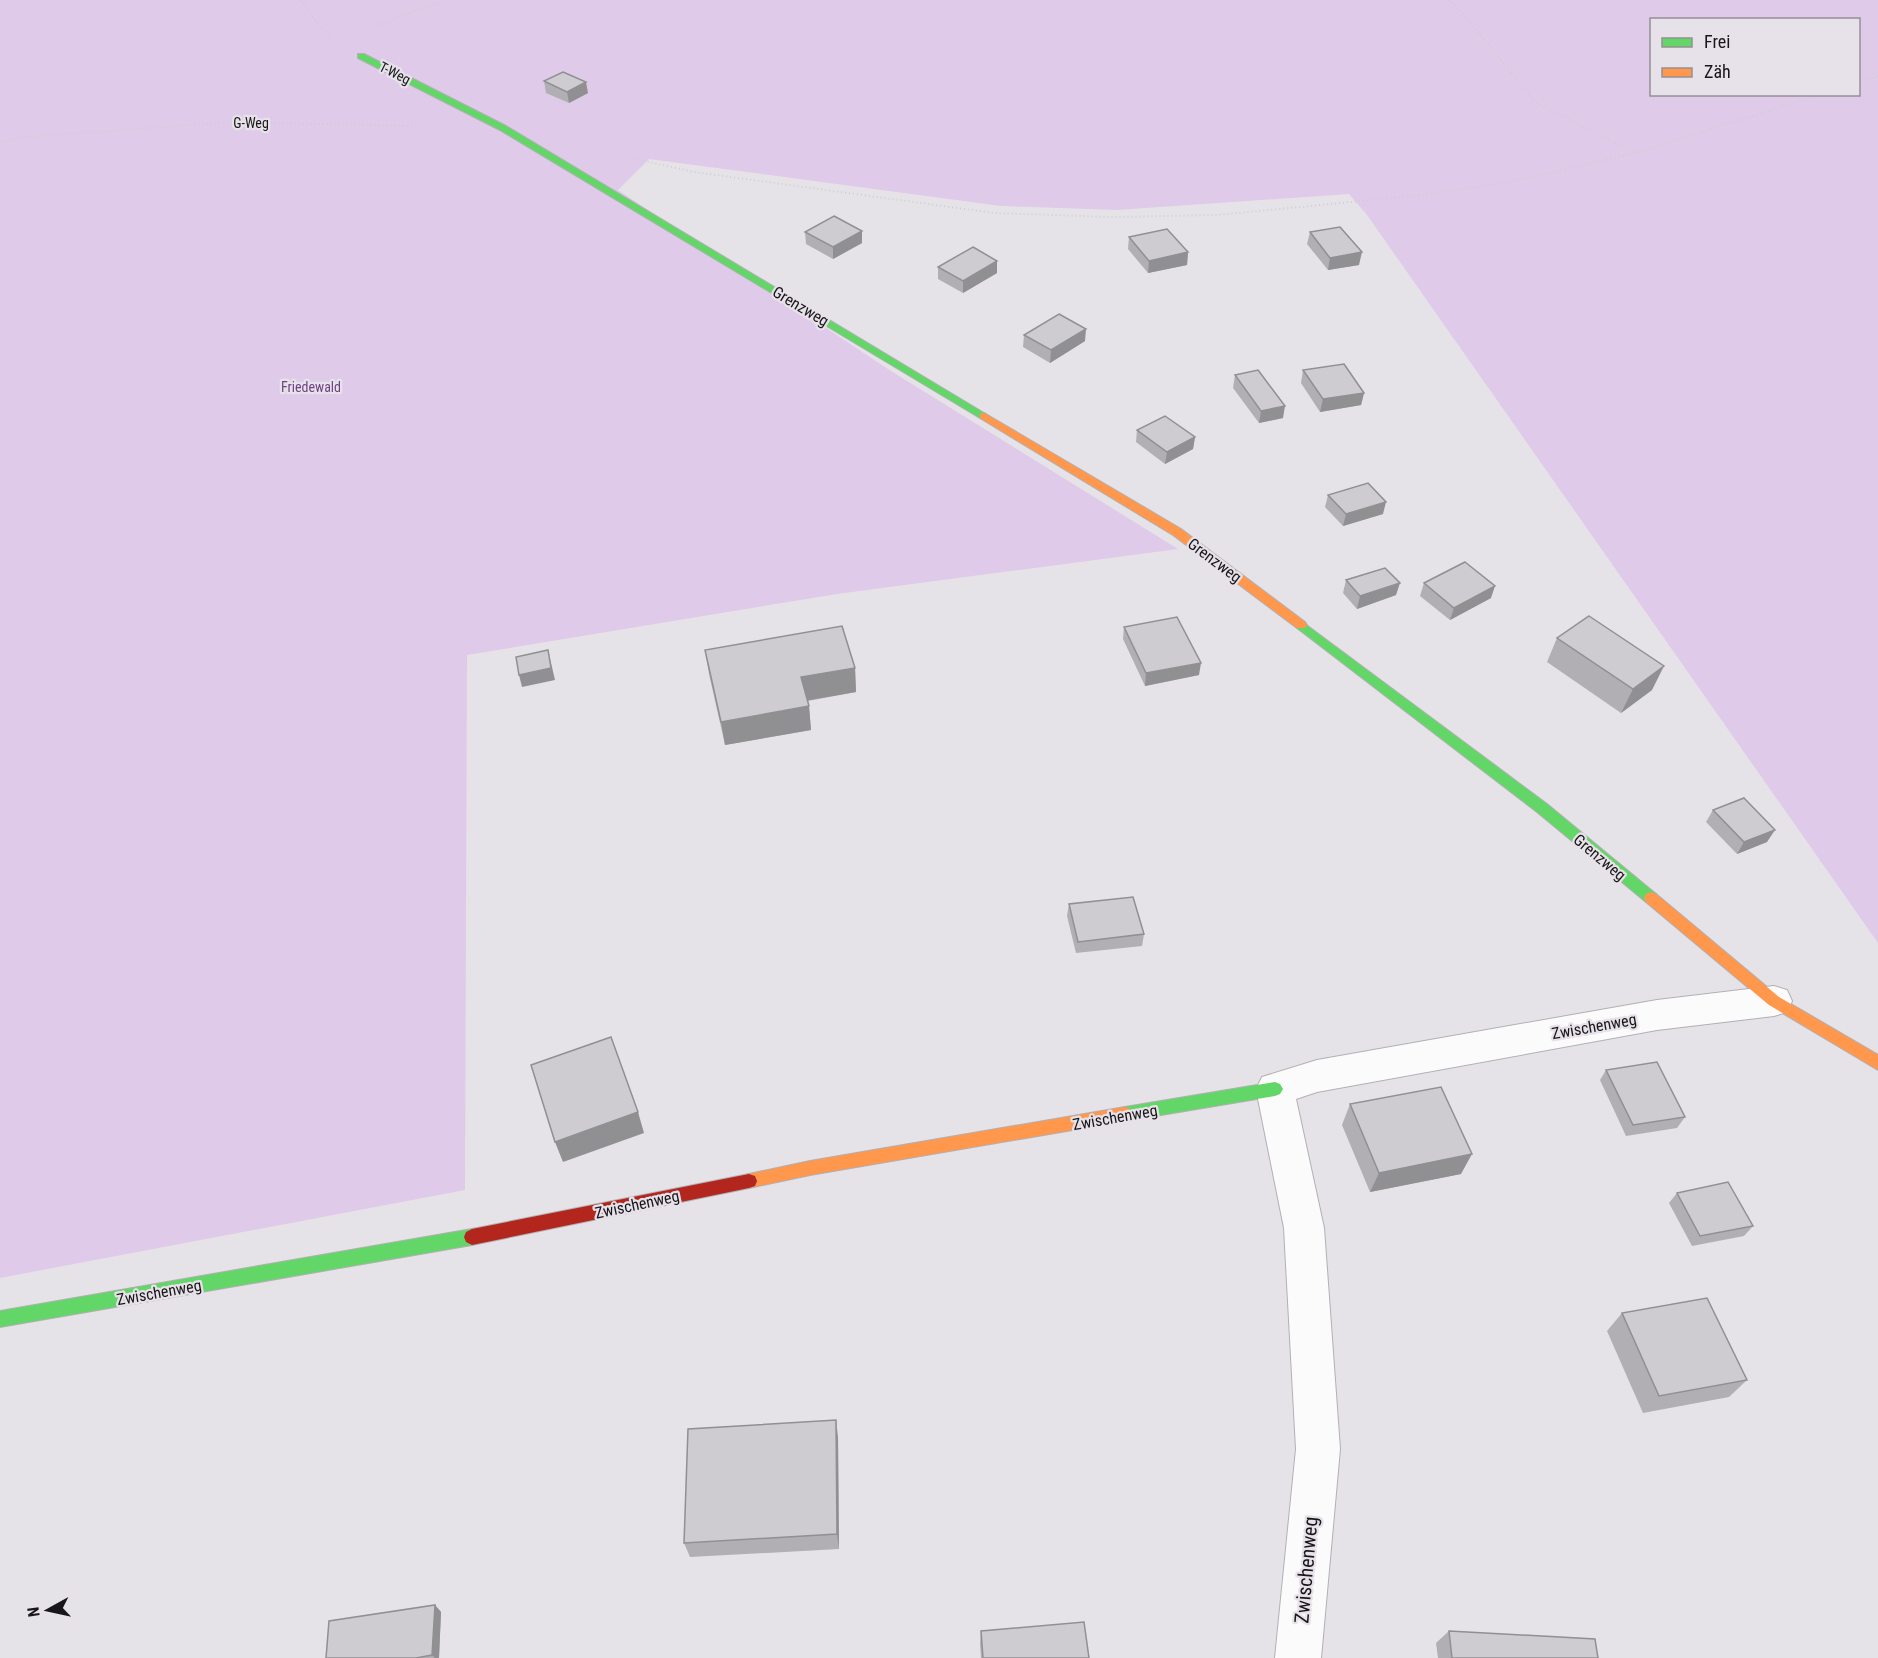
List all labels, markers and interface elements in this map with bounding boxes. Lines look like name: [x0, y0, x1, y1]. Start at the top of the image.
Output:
legend: [1650, 18, 1860, 96]
text: Frei: [1704, 31, 1730, 52]
street label: T-Weg: [377, 58, 413, 88]
text: Zäh: [1704, 61, 1731, 82]
street label: G-Weg: [233, 115, 269, 131]
street label: Grenzweg: [769, 282, 832, 331]
park label: Friedewald: [281, 379, 341, 395]
street label: Grenzweg: [1184, 534, 1245, 587]
street label: Grenzweg: [1570, 830, 1630, 885]
street label: Zwischenweg: [1550, 1010, 1638, 1043]
street label: Zwischenweg: [1071, 1101, 1159, 1134]
street label: Zwischenweg: [593, 1186, 681, 1223]
street label: Zwischenweg: [115, 1276, 203, 1309]
street label: Zwischenweg: [1289, 1516, 1323, 1624]
north arrow: [18, 1580, 78, 1640]
text: N: [24, 1606, 44, 1618]

